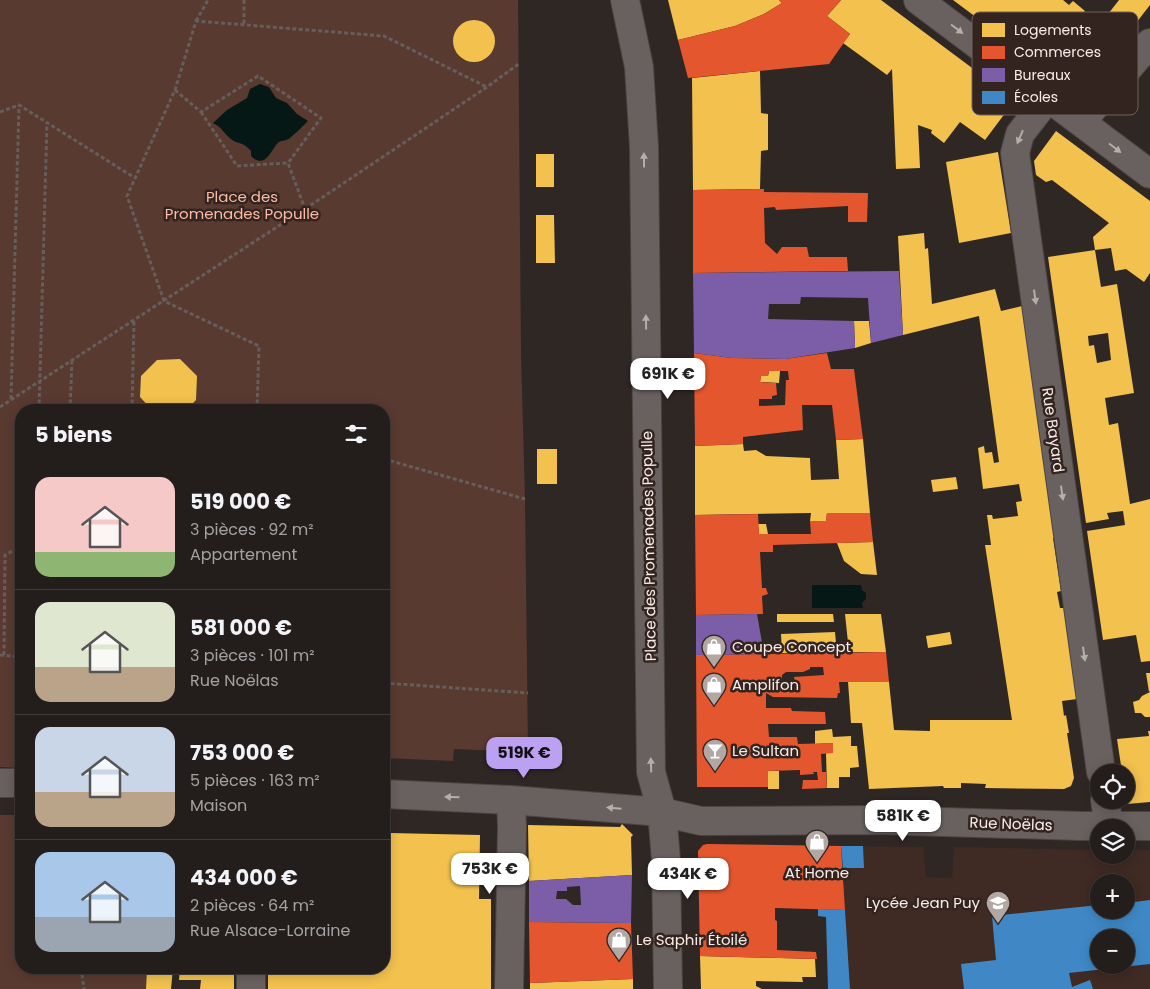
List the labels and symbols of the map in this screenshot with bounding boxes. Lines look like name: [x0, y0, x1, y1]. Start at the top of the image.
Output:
legend: [972, 12, 1138, 115]
text: Logements: [1014, 20, 1092, 40]
one-way arrow: [950, 24, 963, 35]
text: Commerces: [1014, 42, 1101, 62]
text: Bureaux: [1014, 65, 1071, 85]
text: Écoles: [1014, 87, 1058, 107]
one-way arrow: [1016, 130, 1024, 144]
one-way arrow: [1108, 143, 1122, 153]
one-way arrow: [640, 152, 648, 168]
park label: Place des Promenades Populle: [165, 186, 319, 224]
one-way arrow: [1031, 290, 1039, 306]
one-way arrow: [642, 314, 650, 330]
pin: 691K €: [627, 358, 709, 400]
street label: Rue Bayard: [1037, 386, 1070, 474]
street label: Place des Promenades Populle: [636, 431, 661, 661]
one-way arrow: [1058, 485, 1066, 501]
shop icon: Coupe Concept: [701, 634, 727, 668]
place label: Coupe Concept: [732, 636, 851, 657]
one-way arrow: [1081, 646, 1089, 662]
shop icon: Amplifon: [701, 672, 727, 706]
place label: Amplifon: [732, 674, 799, 695]
pin: 519K €: [483, 736, 565, 779]
bar icon: Le Sultan: [702, 738, 728, 772]
place label: Le Sultan: [732, 740, 799, 761]
one-way arrow: [647, 757, 655, 773]
one-way arrow: [443, 793, 459, 801]
pin: 581K €: [862, 800, 944, 842]
one-way arrow: [605, 804, 621, 812]
street label: Rue Noëlas: [969, 812, 1053, 835]
shop icon: At Home: [804, 829, 830, 863]
pin: 753K €: [449, 852, 531, 895]
pin: 434K €: [647, 858, 729, 900]
place label: At Home: [785, 862, 849, 883]
school or university icon: Lycée Jean Puy: [985, 890, 1011, 924]
place label: Lycée Jean Puy: [866, 892, 981, 913]
shop icon: Le Saphir Étoilé: [606, 927, 632, 961]
place label: Le Saphir Étoilé: [636, 929, 747, 950]

